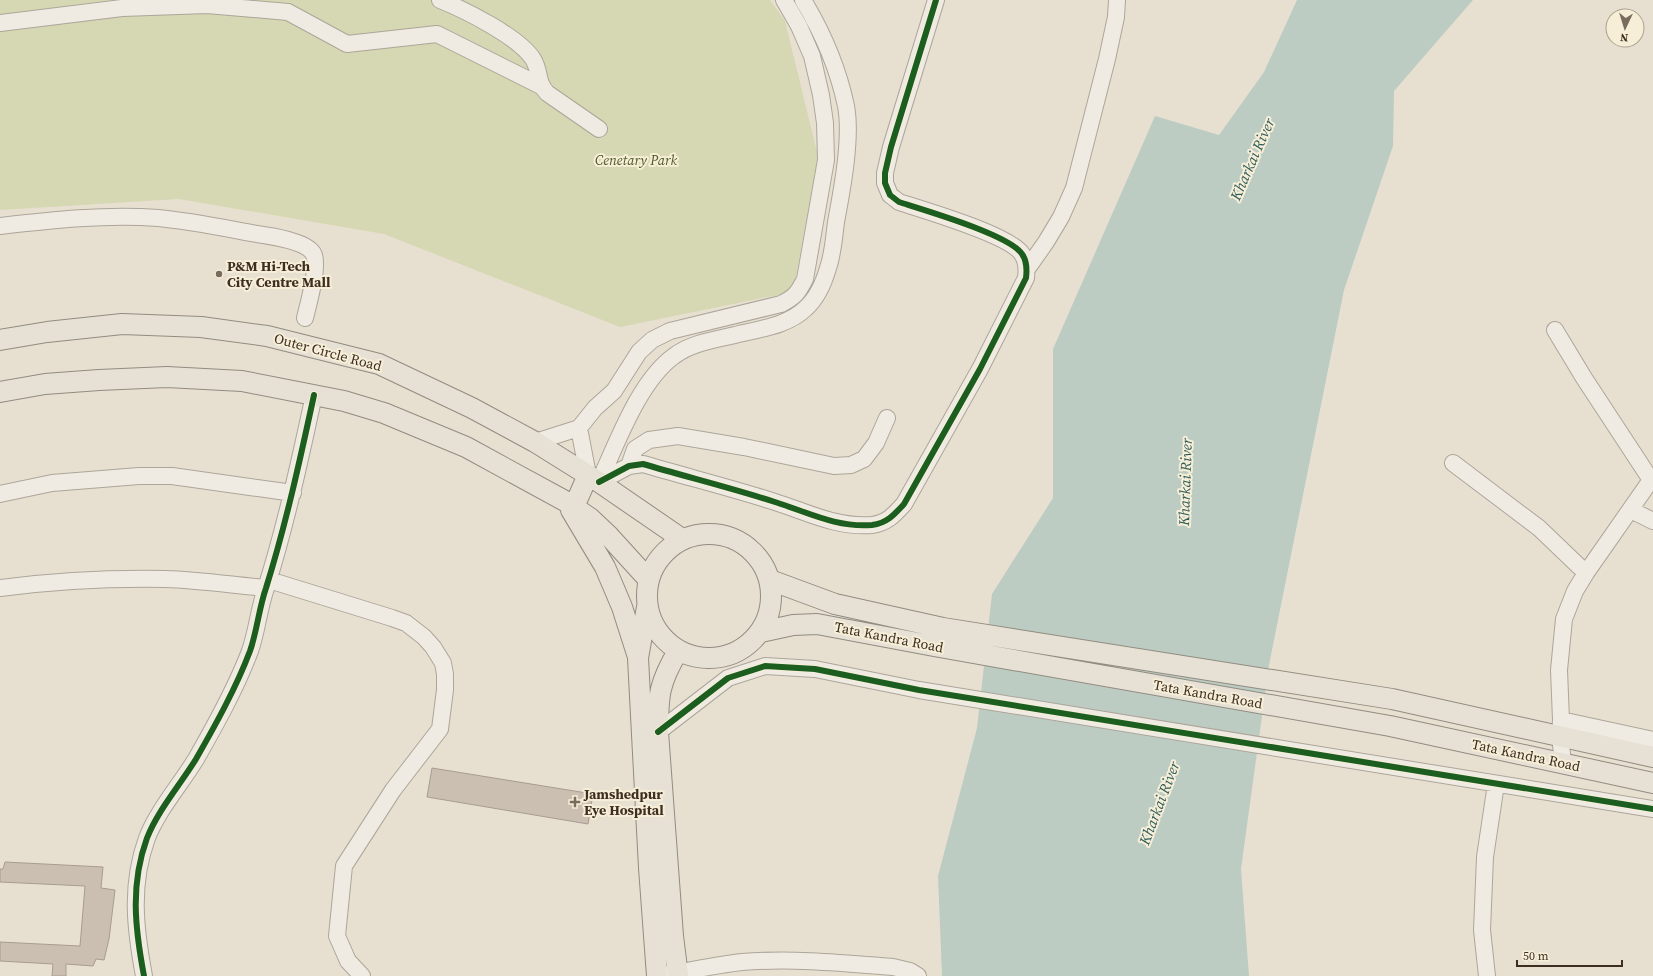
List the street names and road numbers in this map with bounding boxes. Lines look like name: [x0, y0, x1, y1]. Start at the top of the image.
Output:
street label: Outer Circle Road: [272, 328, 384, 376]
street label: Tata Kandra Road: [833, 617, 945, 657]
street label: Tata Kandra Road: [1152, 675, 1264, 713]
street label: Tata Kandra Road: [1470, 734, 1582, 776]

